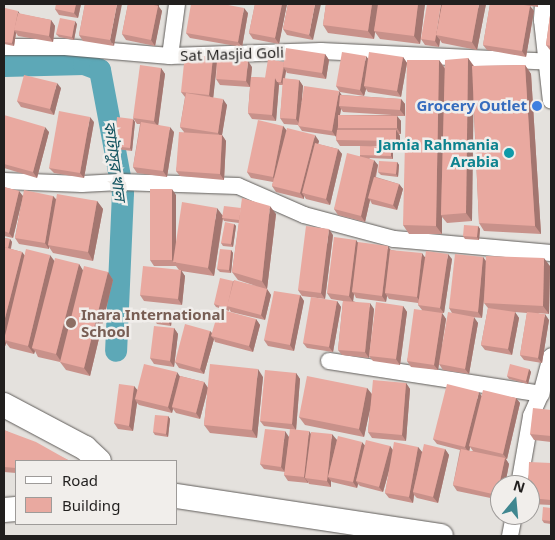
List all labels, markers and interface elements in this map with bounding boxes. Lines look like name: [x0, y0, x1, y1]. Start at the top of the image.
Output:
street label: Sat Masjid Goli: [180, 43, 284, 65]
place label: Grocery Outlet: [416, 97, 527, 115]
marker: Grocery Outlet: [531, 100, 543, 112]
water label: কাটাসুর খাল: [100, 120, 130, 202]
place label: Jamia Rahmania Arabia: [378, 135, 499, 170]
marker: Jamia Rahmania Arabia: [503, 147, 515, 159]
place label: Inara International School: [81, 305, 225, 340]
marker: Inara International School: [65, 317, 77, 329]
legend: [15, 460, 178, 525]
text: Road: [62, 470, 98, 490]
north arrow: [490, 475, 540, 525]
text: N: [511, 475, 527, 497]
text: Building: [62, 495, 120, 515]

